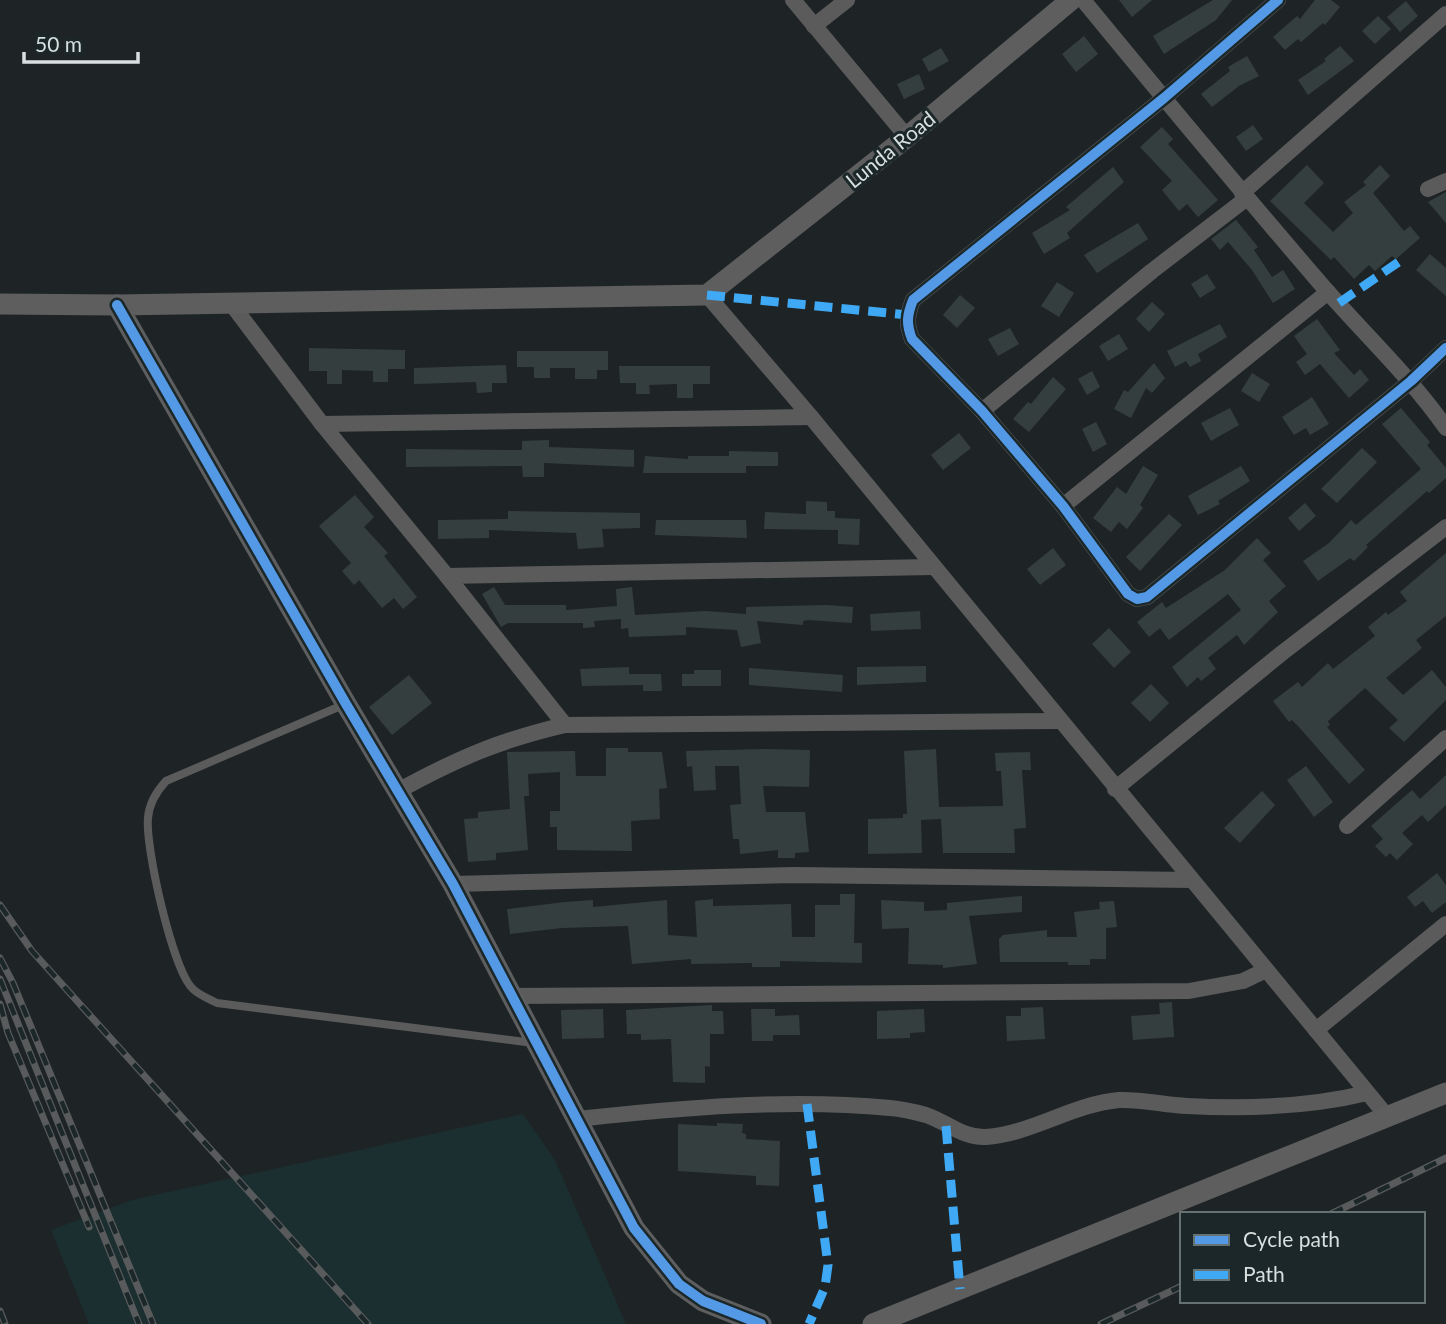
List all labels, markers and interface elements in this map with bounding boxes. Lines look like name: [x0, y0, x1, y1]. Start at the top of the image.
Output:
scale bar: [24, 21, 138, 65]
text: 50 m: [35, 31, 82, 56]
street label: Lunda Road: [840, 105, 940, 193]
legend: [1180, 1212, 1425, 1303]
text: Cycle path: [1243, 1226, 1340, 1251]
text: Path: [1243, 1261, 1285, 1286]

